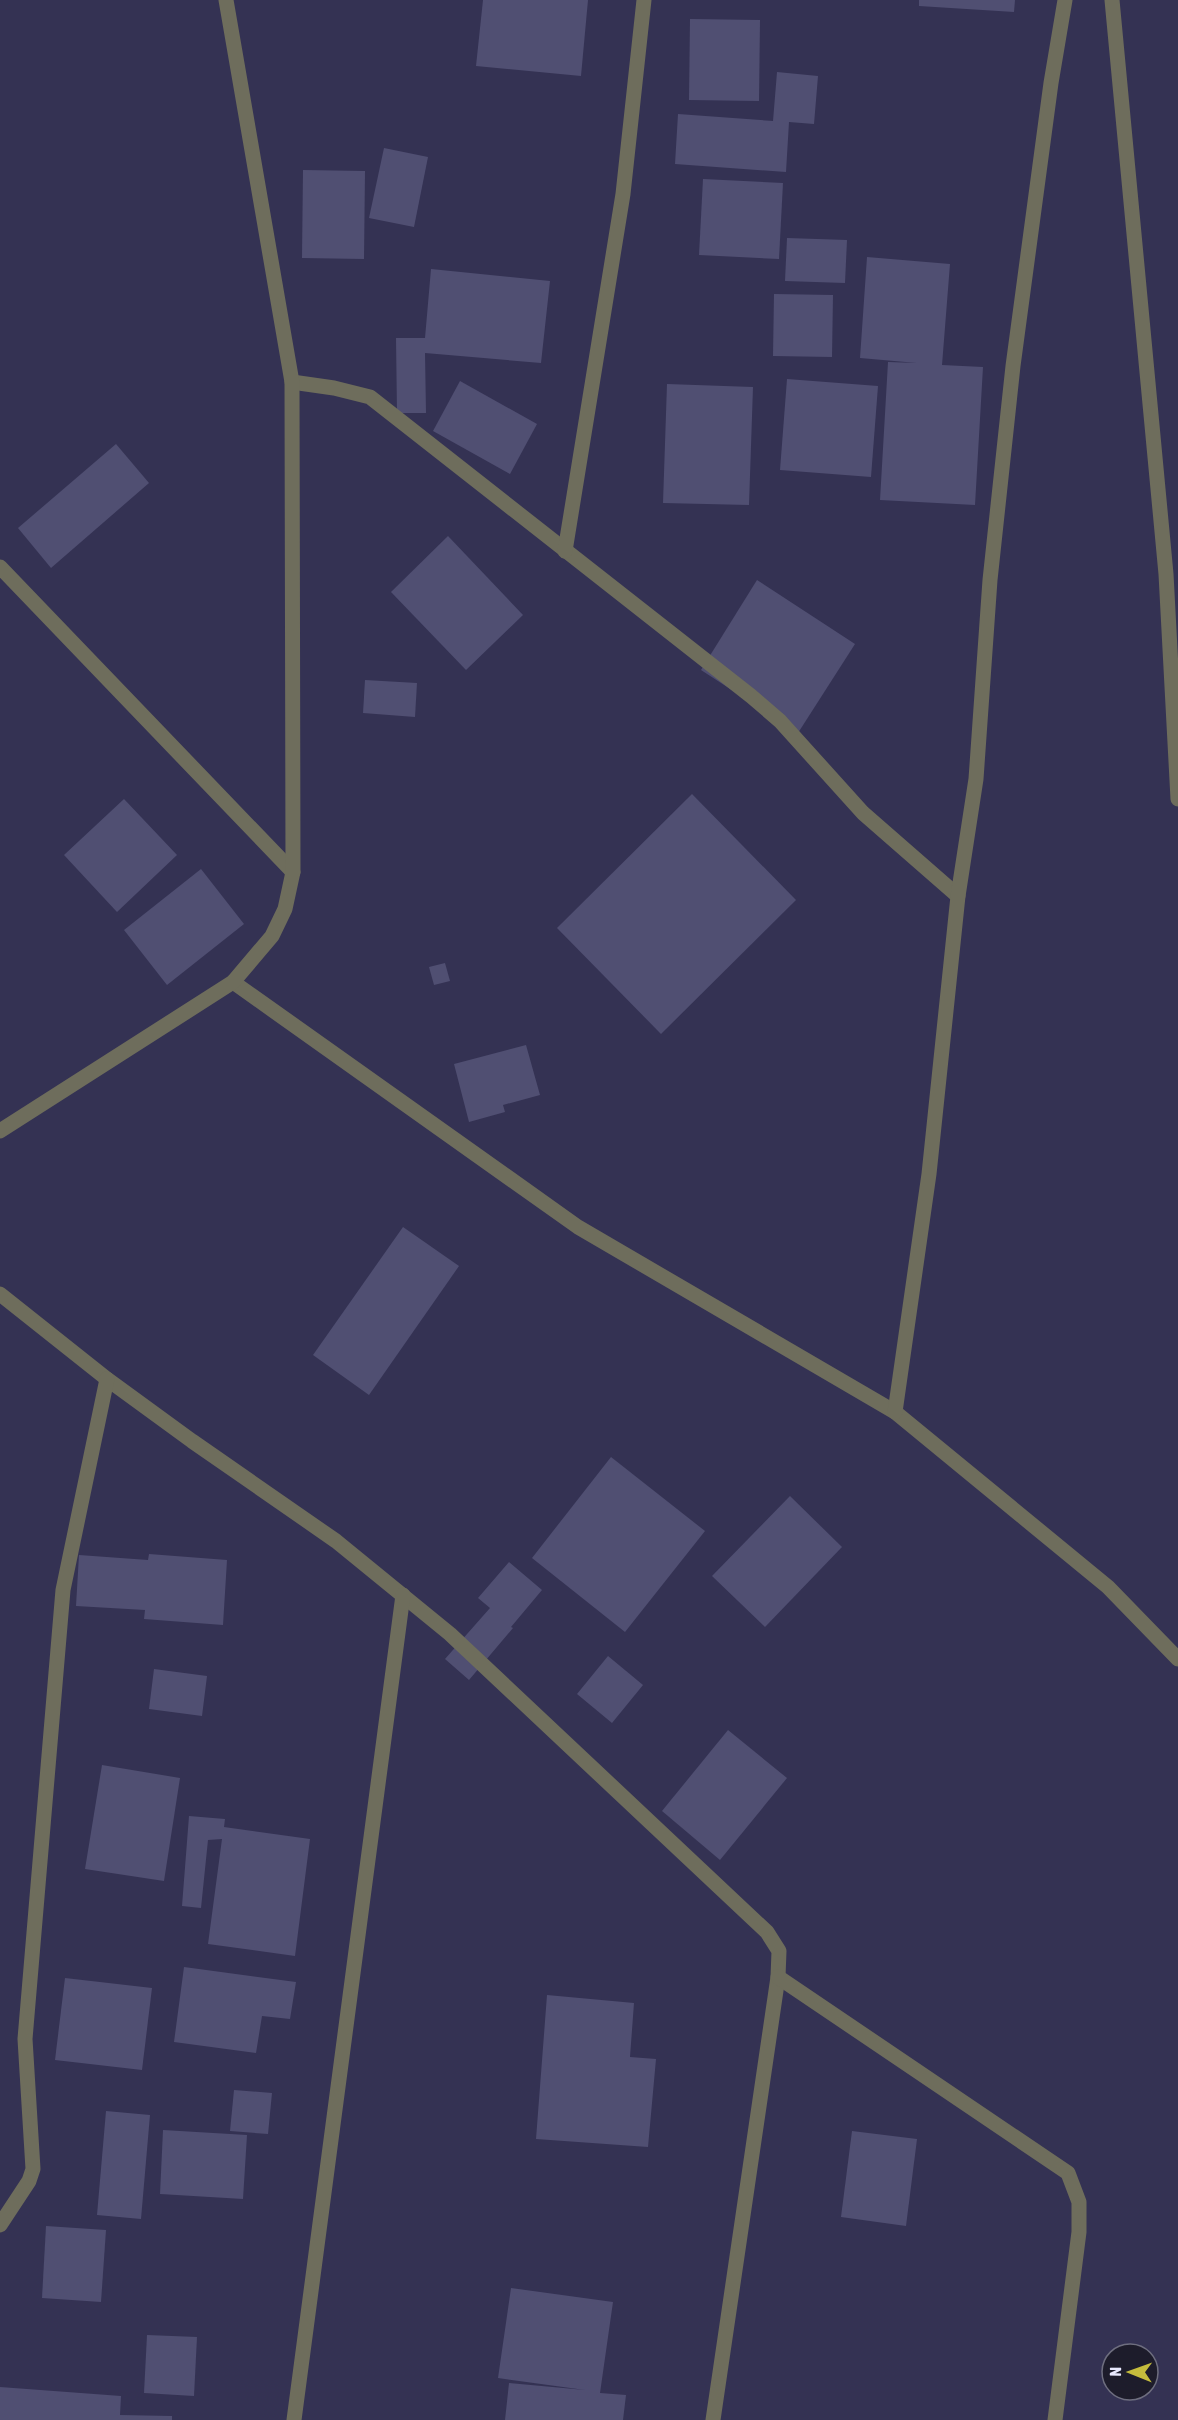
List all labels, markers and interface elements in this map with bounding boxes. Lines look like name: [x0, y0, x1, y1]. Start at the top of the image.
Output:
north arrow: [1100, 2342, 1160, 2402]
text: N: [1106, 2367, 1124, 2377]

